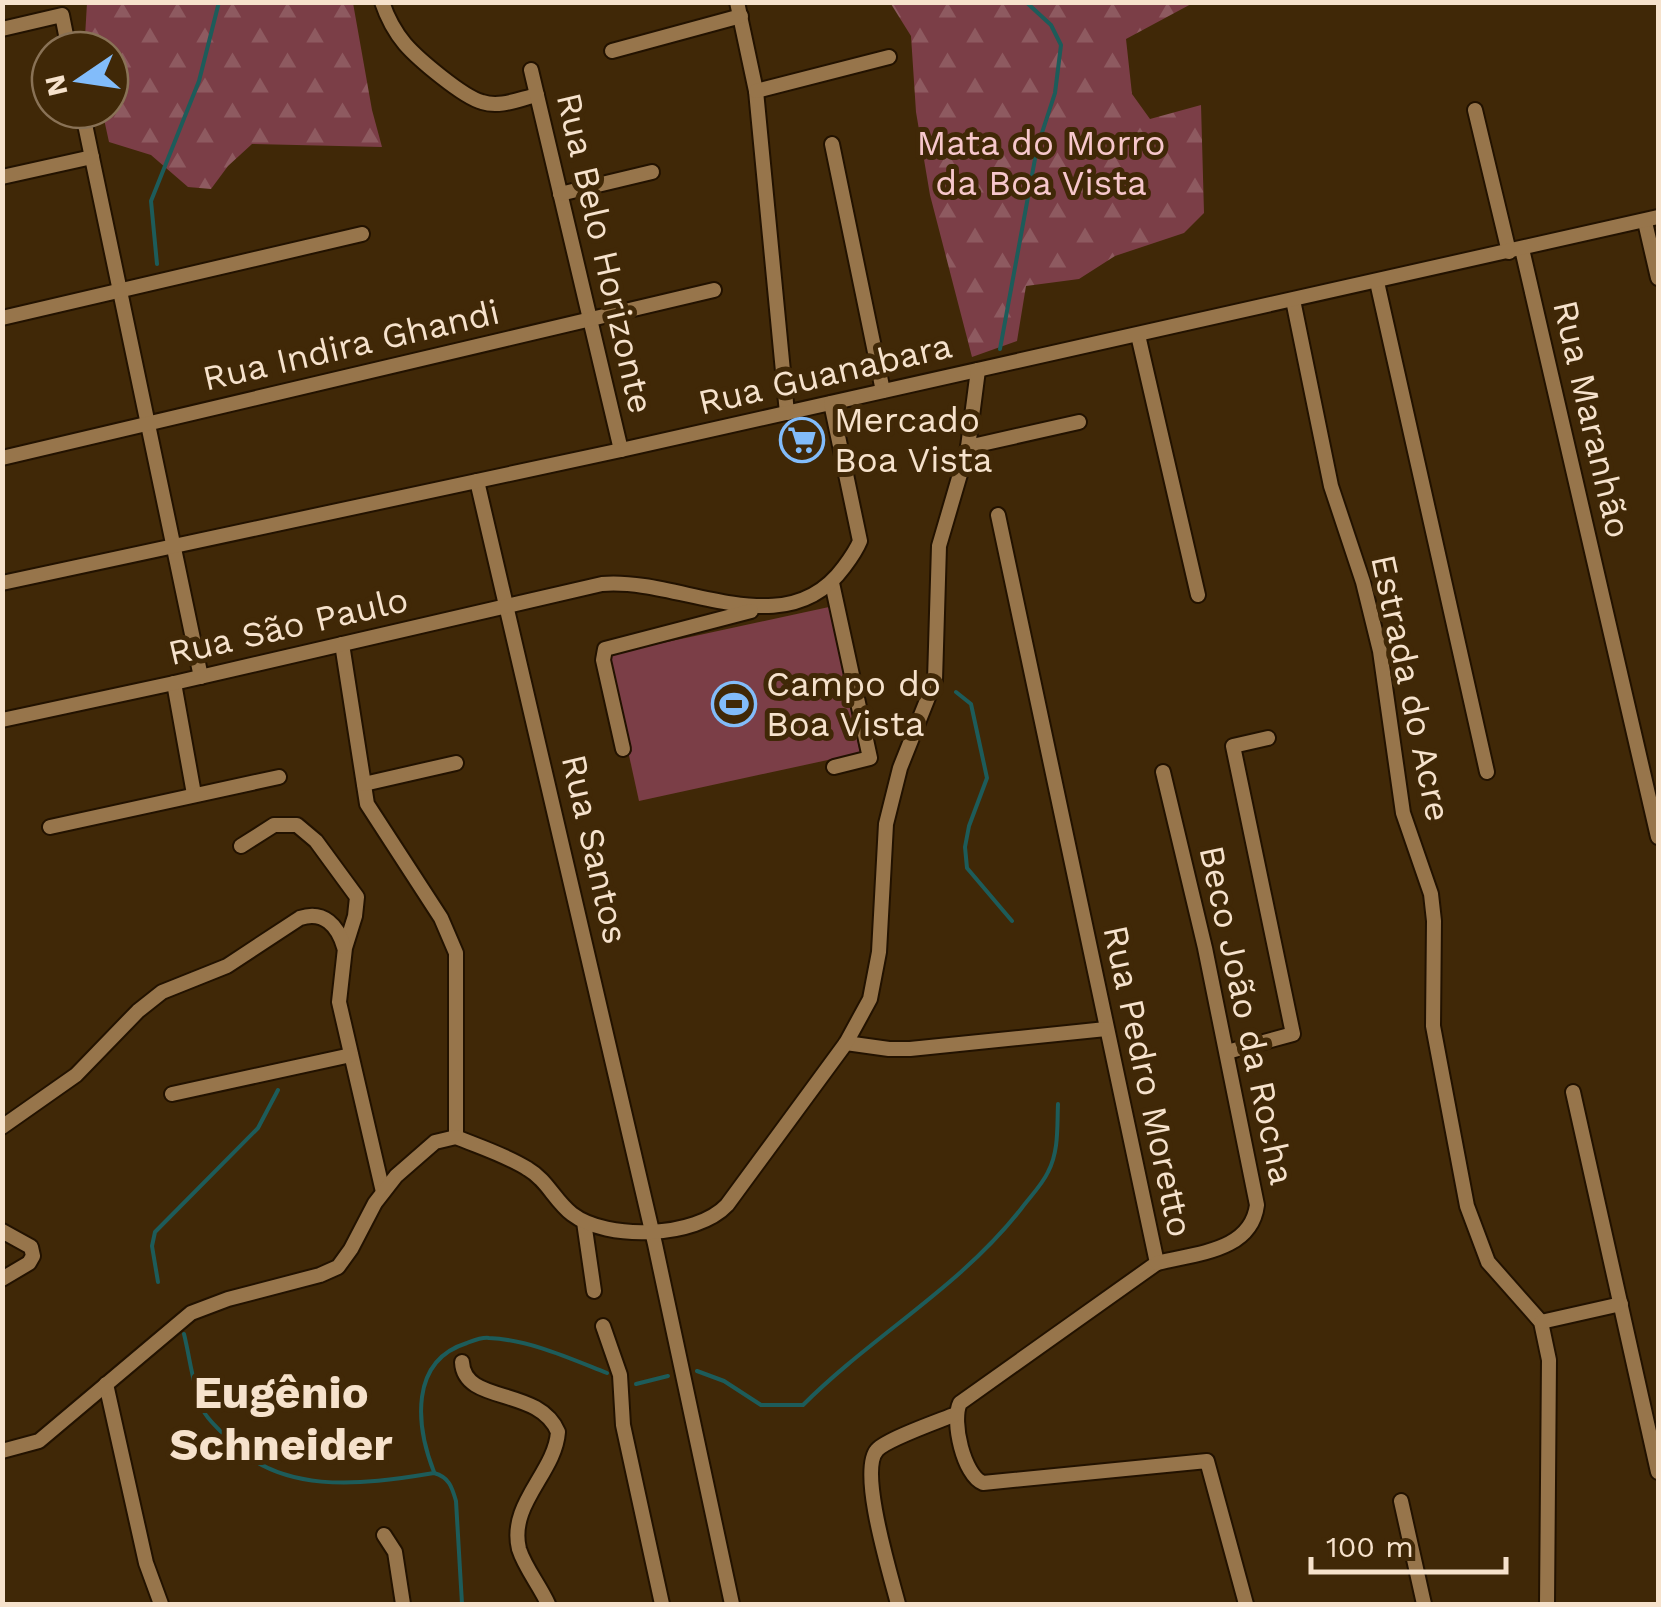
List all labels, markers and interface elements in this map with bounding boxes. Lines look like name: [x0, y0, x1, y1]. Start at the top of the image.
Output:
north arrow: [30, 30, 130, 130]
text: N: [38, 72, 75, 99]
street label: Rua Belo Horizonte: [548, 89, 662, 417]
park label: Mata do Morro da Boa Vista: [917, 122, 1165, 204]
street label: Rua Indira Ghandi: [199, 290, 503, 400]
street label: Rua Maranhão: [1544, 296, 1640, 542]
street label: Rua Guanabara: [694, 324, 956, 424]
place label: Mercado Boa Vista: [834, 399, 993, 481]
supermarket icon: Mercado Boa Vista: [779, 417, 825, 463]
street label: Estrada do Acre: [1362, 551, 1460, 825]
street label: Rua São Paulo: [164, 578, 412, 674]
place label: Campo do Boa Vista: [766, 663, 941, 745]
sports icon: Campo do Boa Vista: [711, 681, 757, 727]
street label: Rua Santos: [553, 750, 637, 948]
street label: Beco João da Rocha: [1191, 842, 1303, 1188]
street label: Rua Pedro Moretto: [1094, 921, 1202, 1241]
district label: Eugênio Schneider: [169, 1366, 393, 1471]
scale bar: [1311, 1512, 1506, 1574]
text: 100 m: [1326, 1529, 1414, 1564]

